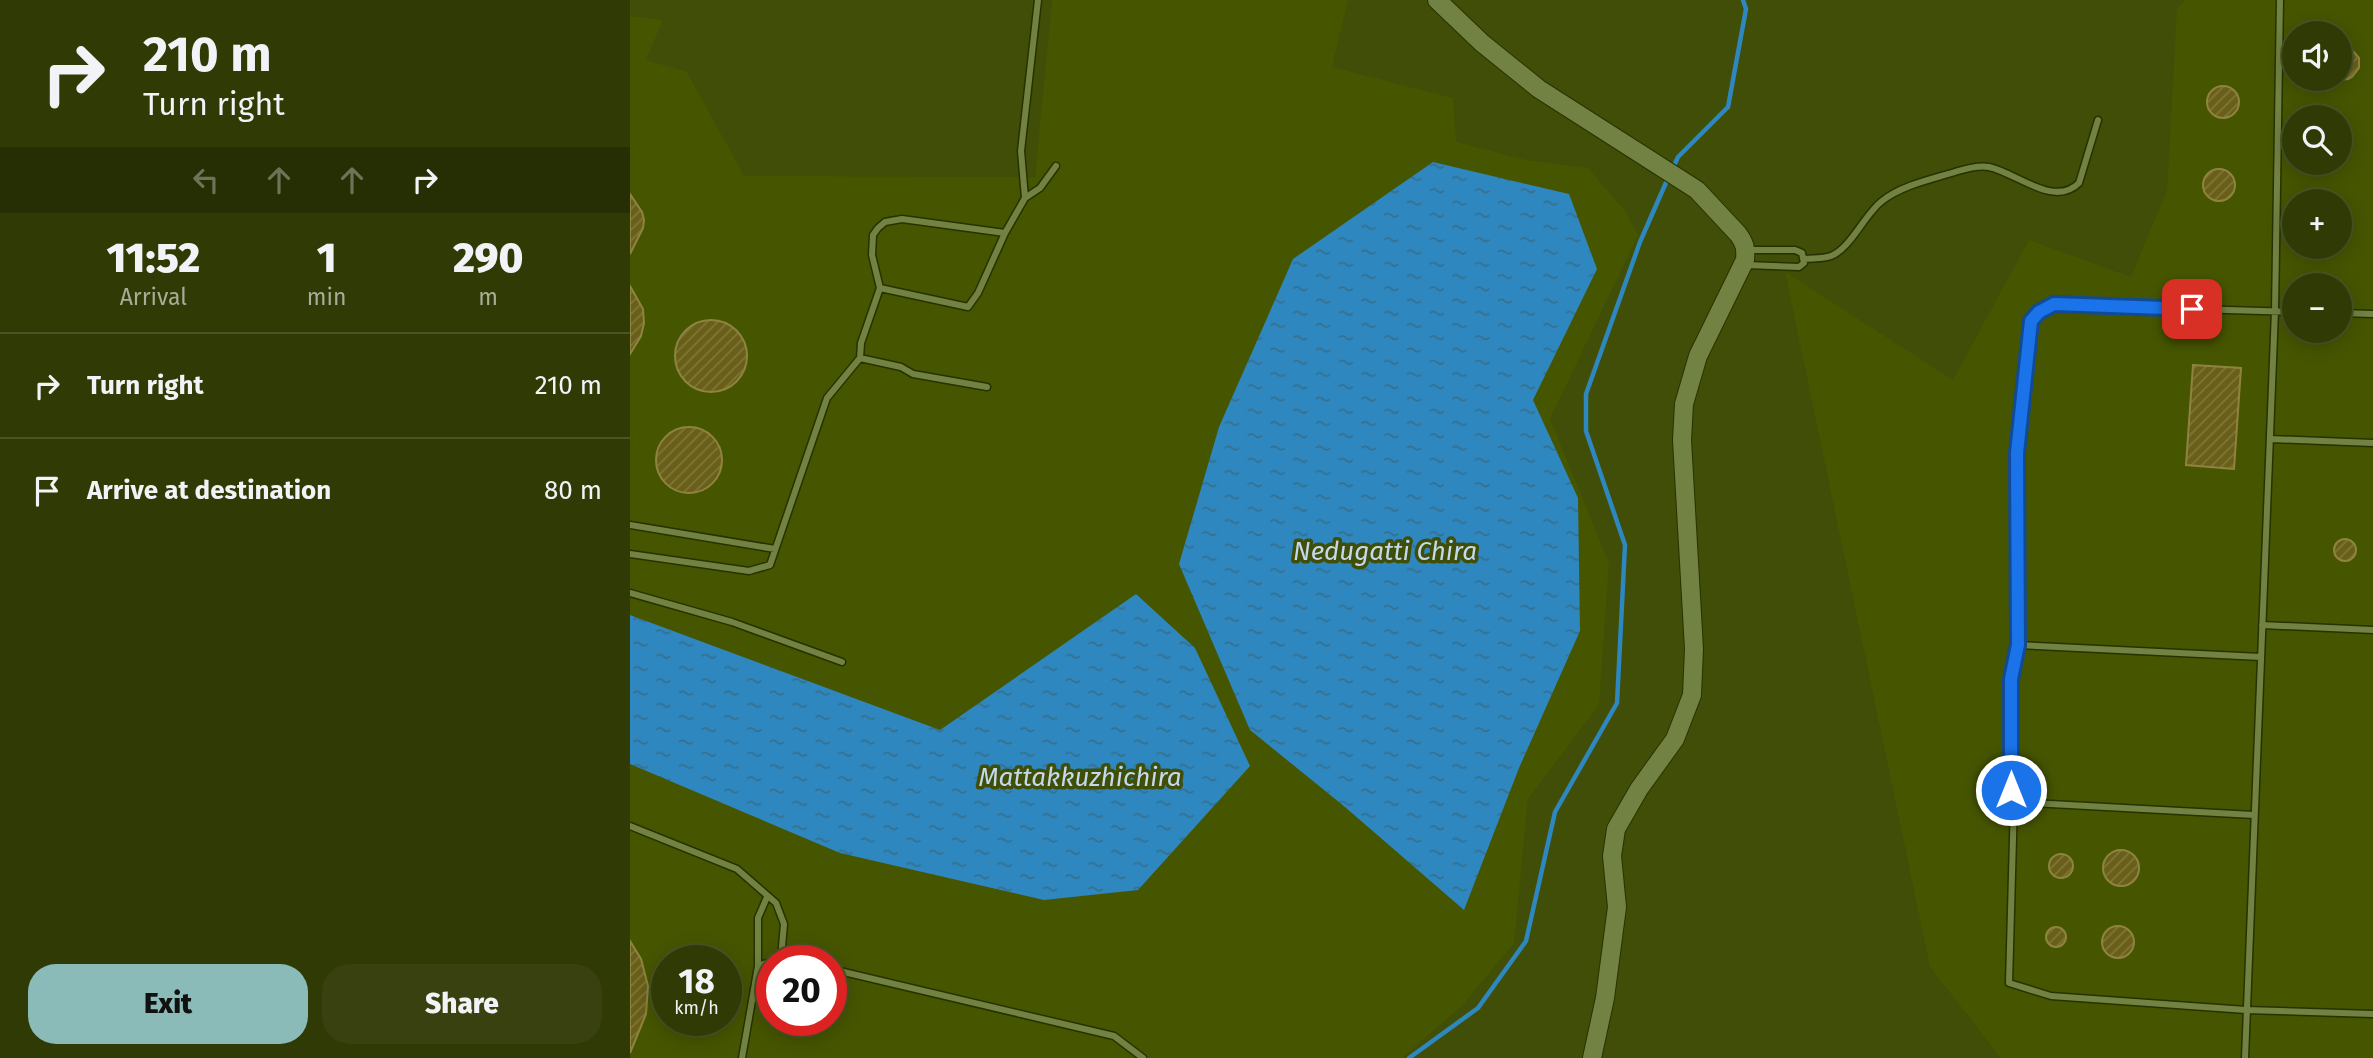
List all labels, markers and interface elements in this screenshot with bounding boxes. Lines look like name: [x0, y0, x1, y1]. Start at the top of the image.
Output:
map controls: [2282, 21, 2352, 343]
button: sound: [2282, 21, 2352, 91]
text: 210 m: [143, 25, 272, 84]
icon: right: [28, 28, 119, 119]
text: Turn right: [143, 85, 285, 123]
button: search: [2282, 105, 2352, 175]
icon: left: [187, 161, 225, 199]
icon: ahead: [260, 161, 298, 199]
icon: ahead: [333, 161, 371, 199]
icon: right: [406, 161, 444, 199]
button: +: [2282, 189, 2352, 259]
text: 11:52: [107, 233, 200, 283]
text: 1: [317, 233, 337, 283]
text: 290: [453, 233, 523, 283]
button: −: [2282, 273, 2352, 343]
pin: [2162, 279, 2222, 339]
text: Arrival: [120, 283, 187, 311]
text: min: [307, 283, 346, 311]
text: m: [478, 283, 498, 311]
icon: arrive: [2173, 290, 2211, 328]
icon: right: [28, 367, 66, 405]
text: Turn right: [87, 370, 204, 401]
text: 210 m: [535, 370, 602, 401]
icon: arrive: [28, 472, 66, 510]
text: Arrive at destination: [87, 475, 331, 506]
text: 80 m: [544, 475, 602, 506]
water label: Nedugatti Chira: [1293, 536, 1477, 567]
position arrow: [1974, 753, 2048, 827]
water label: Mattakkuzhichira: [978, 762, 1182, 793]
speed limit sign: 20: [756, 945, 847, 1036]
text: 18: [678, 960, 715, 1002]
button: Exit: [28, 964, 308, 1044]
button: Share: [322, 964, 602, 1044]
text: km/h: [674, 997, 719, 1019]

